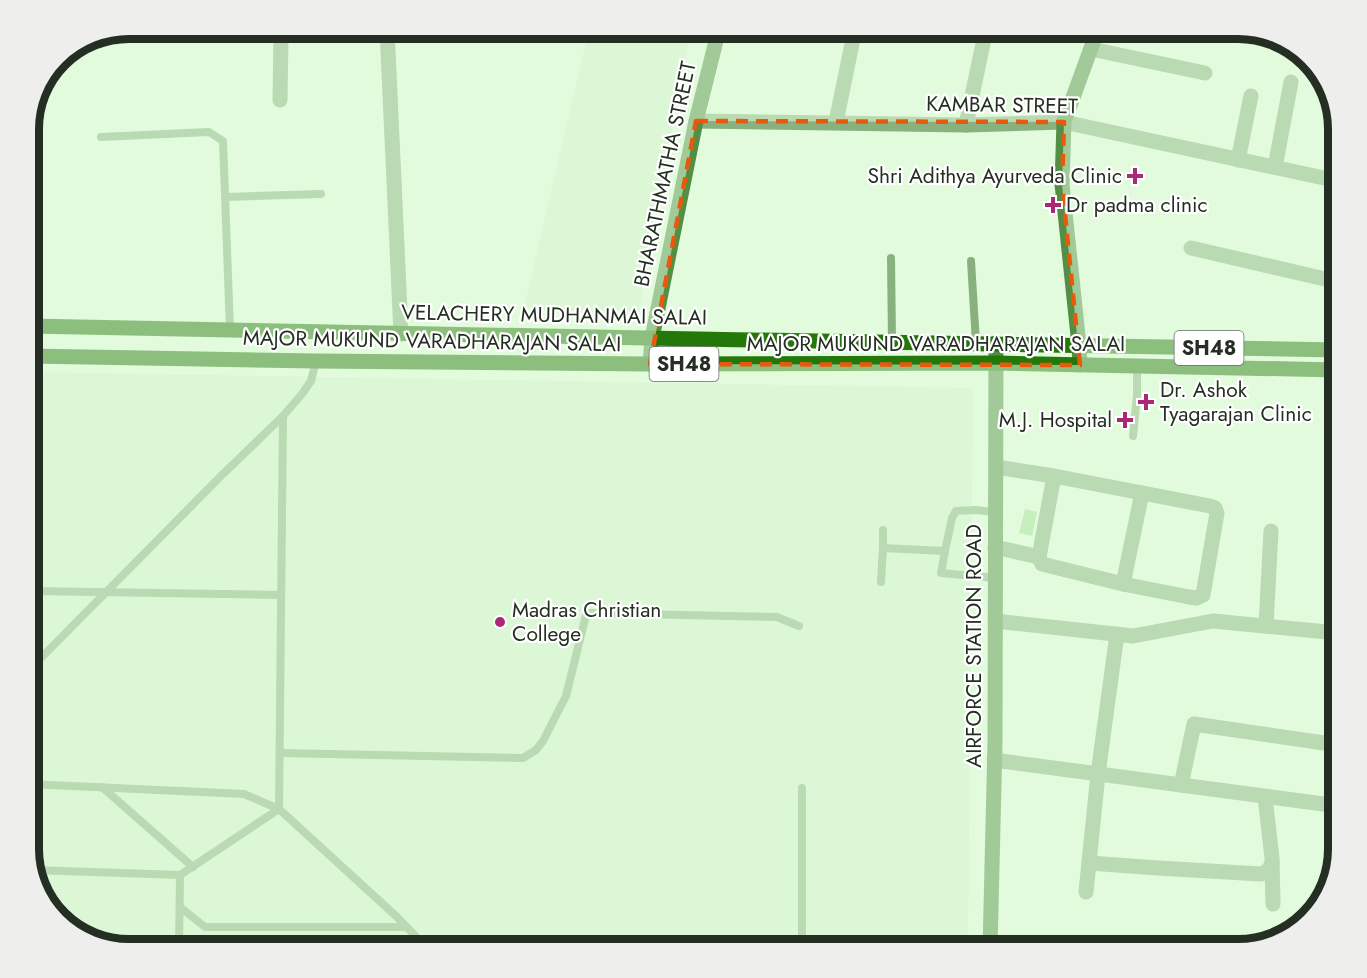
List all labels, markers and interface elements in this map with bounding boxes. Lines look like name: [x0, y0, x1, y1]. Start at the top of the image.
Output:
street label: BHARATHMATHA STREET: [626, 58, 704, 289]
street label: KAMBAR STREET: [926, 89, 1078, 121]
place label: Shri Adithya Ayurveda Clinic: [867, 161, 1122, 191]
marker: Shri Adithya Ayurveda Clinic: [1126, 167, 1144, 185]
place label: Dr padma clinic: [1066, 190, 1207, 220]
marker: Dr padma clinic: [1044, 196, 1062, 214]
street label: VELACHERY MUDHANMAI SALAI: [401, 297, 707, 333]
street label: MAJOR MUKUND VARADHARAJAN SALAI: [243, 323, 621, 359]
street label: MAJOR MUKUND VARADHARAJAN SALAI: [747, 329, 1125, 359]
road number: SH48: [1174, 331, 1244, 365]
road number: SH48: [650, 347, 718, 381]
place label: Dr. Ashok Tyagarajan Clinic: [1160, 375, 1312, 429]
marker: Dr. Ashok Tyagarajan Clinic: [1137, 393, 1155, 411]
place label: M.J. Hospital: [999, 405, 1112, 435]
marker: M.J. Hospital: [1116, 411, 1134, 429]
street label: AIRFORCE STATION ROAD: [959, 524, 989, 768]
place label: Madras Christian College: [512, 595, 661, 649]
marker: Madras Christian College: [493, 615, 507, 629]

